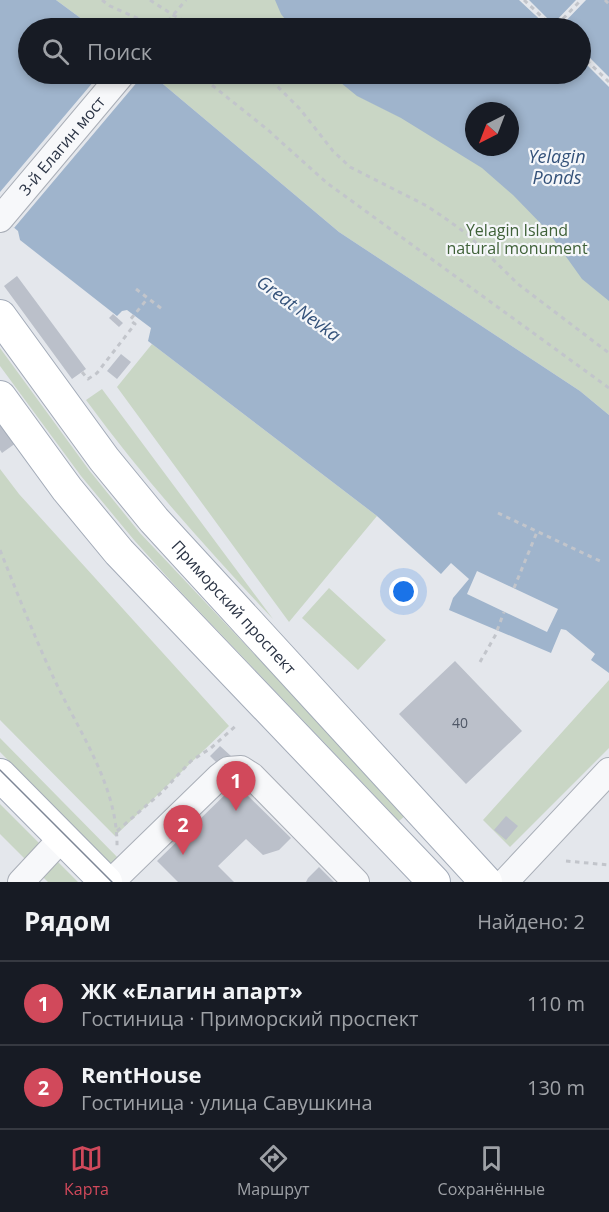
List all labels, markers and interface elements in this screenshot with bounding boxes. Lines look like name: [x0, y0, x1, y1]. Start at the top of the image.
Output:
search box: [18, 18, 591, 84]
icon: search: [39, 35, 72, 68]
text: Поиск: [87, 36, 152, 66]
street label: 3-й Елагин мост: [14, 91, 110, 200]
north arrow: [465, 102, 519, 156]
water label: Yelagin Ponds: [528, 144, 586, 189]
park label: Yelagin Island natural monument: [446, 219, 588, 259]
water label: Great Nevka: [252, 269, 346, 347]
street label: Приморский проспект: [167, 535, 302, 679]
your location: [389, 577, 418, 606]
house number: 40: [452, 713, 468, 732]
pin: 1: [216, 762, 256, 811]
pin: 2: [164, 806, 202, 855]
text: Рядом: [24, 903, 111, 939]
text: Найдено: 2: [477, 908, 585, 935]
text: ЖК «Елагин апарт»: [81, 975, 303, 1005]
text: 1: [38, 990, 49, 1017]
text: 110 m: [527, 990, 585, 1017]
text: Гостиница · Приморский проспект: [81, 1005, 418, 1032]
text: RentHouse: [81, 1059, 201, 1089]
text: 2: [38, 1074, 49, 1101]
text: 130 m: [527, 1074, 585, 1101]
text: Гостиница · улица Савушкина: [81, 1089, 373, 1116]
tab: Карта: [64, 1142, 109, 1200]
tab: Маршрут: [237, 1142, 310, 1200]
tab: Сохранённые: [438, 1142, 545, 1200]

